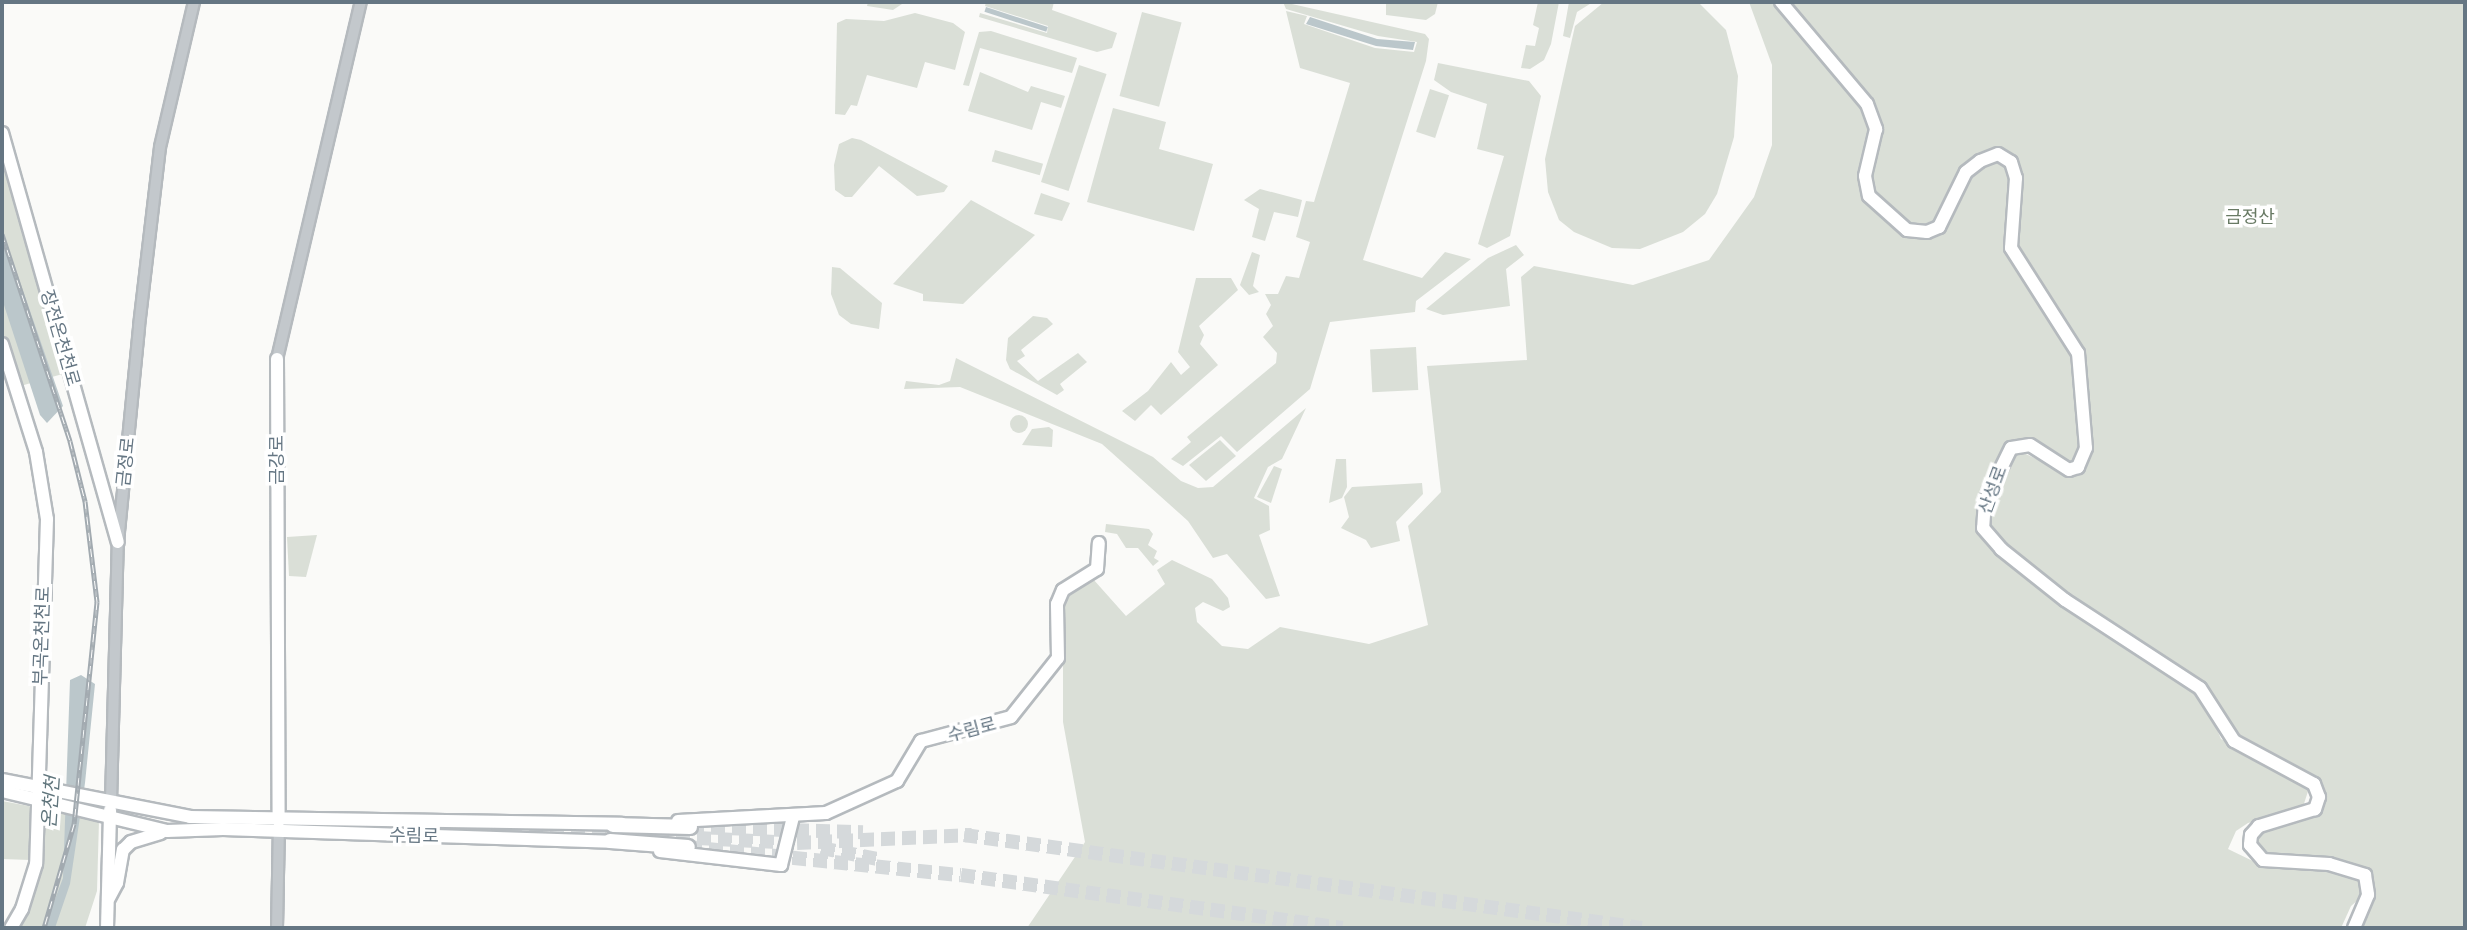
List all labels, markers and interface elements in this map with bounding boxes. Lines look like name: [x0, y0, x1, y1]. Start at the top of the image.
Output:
park label: 금정산: [2225, 206, 2275, 228]
street label: 장전온천천로: [36, 287, 84, 389]
street label: 금강로: [266, 435, 288, 485]
street label: 금정로: [113, 436, 139, 488]
street label: 산성로: [1974, 463, 2012, 517]
street label: 부곡온천천로: [29, 586, 55, 686]
street label: 수림로: [945, 713, 999, 747]
water label: 온천천: [38, 775, 64, 829]
street label: 수림로: [389, 825, 439, 847]

